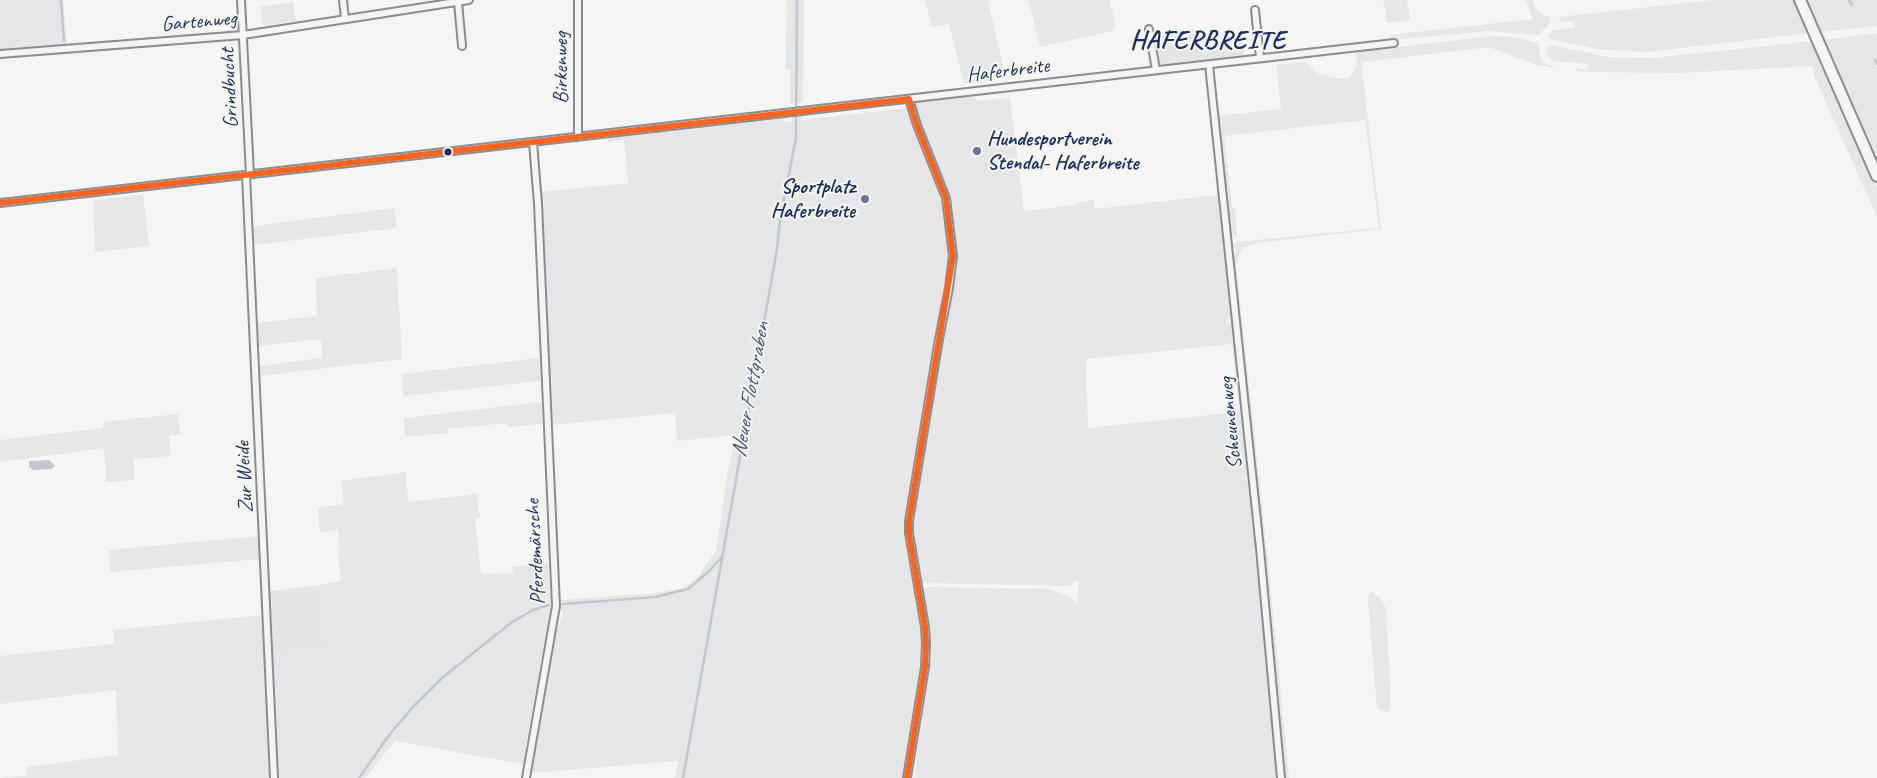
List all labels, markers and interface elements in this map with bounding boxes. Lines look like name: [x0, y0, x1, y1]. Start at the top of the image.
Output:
street label: Gartenweg: [160, 6, 238, 38]
district label: HAFERBREITE: [1129, 25, 1287, 57]
street label: Birkenweg: [548, 32, 574, 104]
street label: Grindbucht: [215, 47, 245, 129]
street label: Haferbreite: [965, 53, 1051, 89]
place label: Hundesportverein Stendal- Haferbreite: [987, 126, 1138, 176]
marker: Hundesportverein Stendal- Haferbreite: [971, 145, 983, 157]
unlabelled marker: [443, 147, 453, 157]
place label: Sportplatz Haferbreite: [771, 174, 855, 224]
marker: Sportplatz Haferbreite: [859, 193, 871, 205]
water label: Neuer Flottgraben: [726, 320, 776, 460]
street label: Scheunenweg: [1214, 376, 1248, 470]
street label: Zur Weide: [231, 440, 259, 514]
street label: Pferdemärsche: [521, 499, 551, 605]

